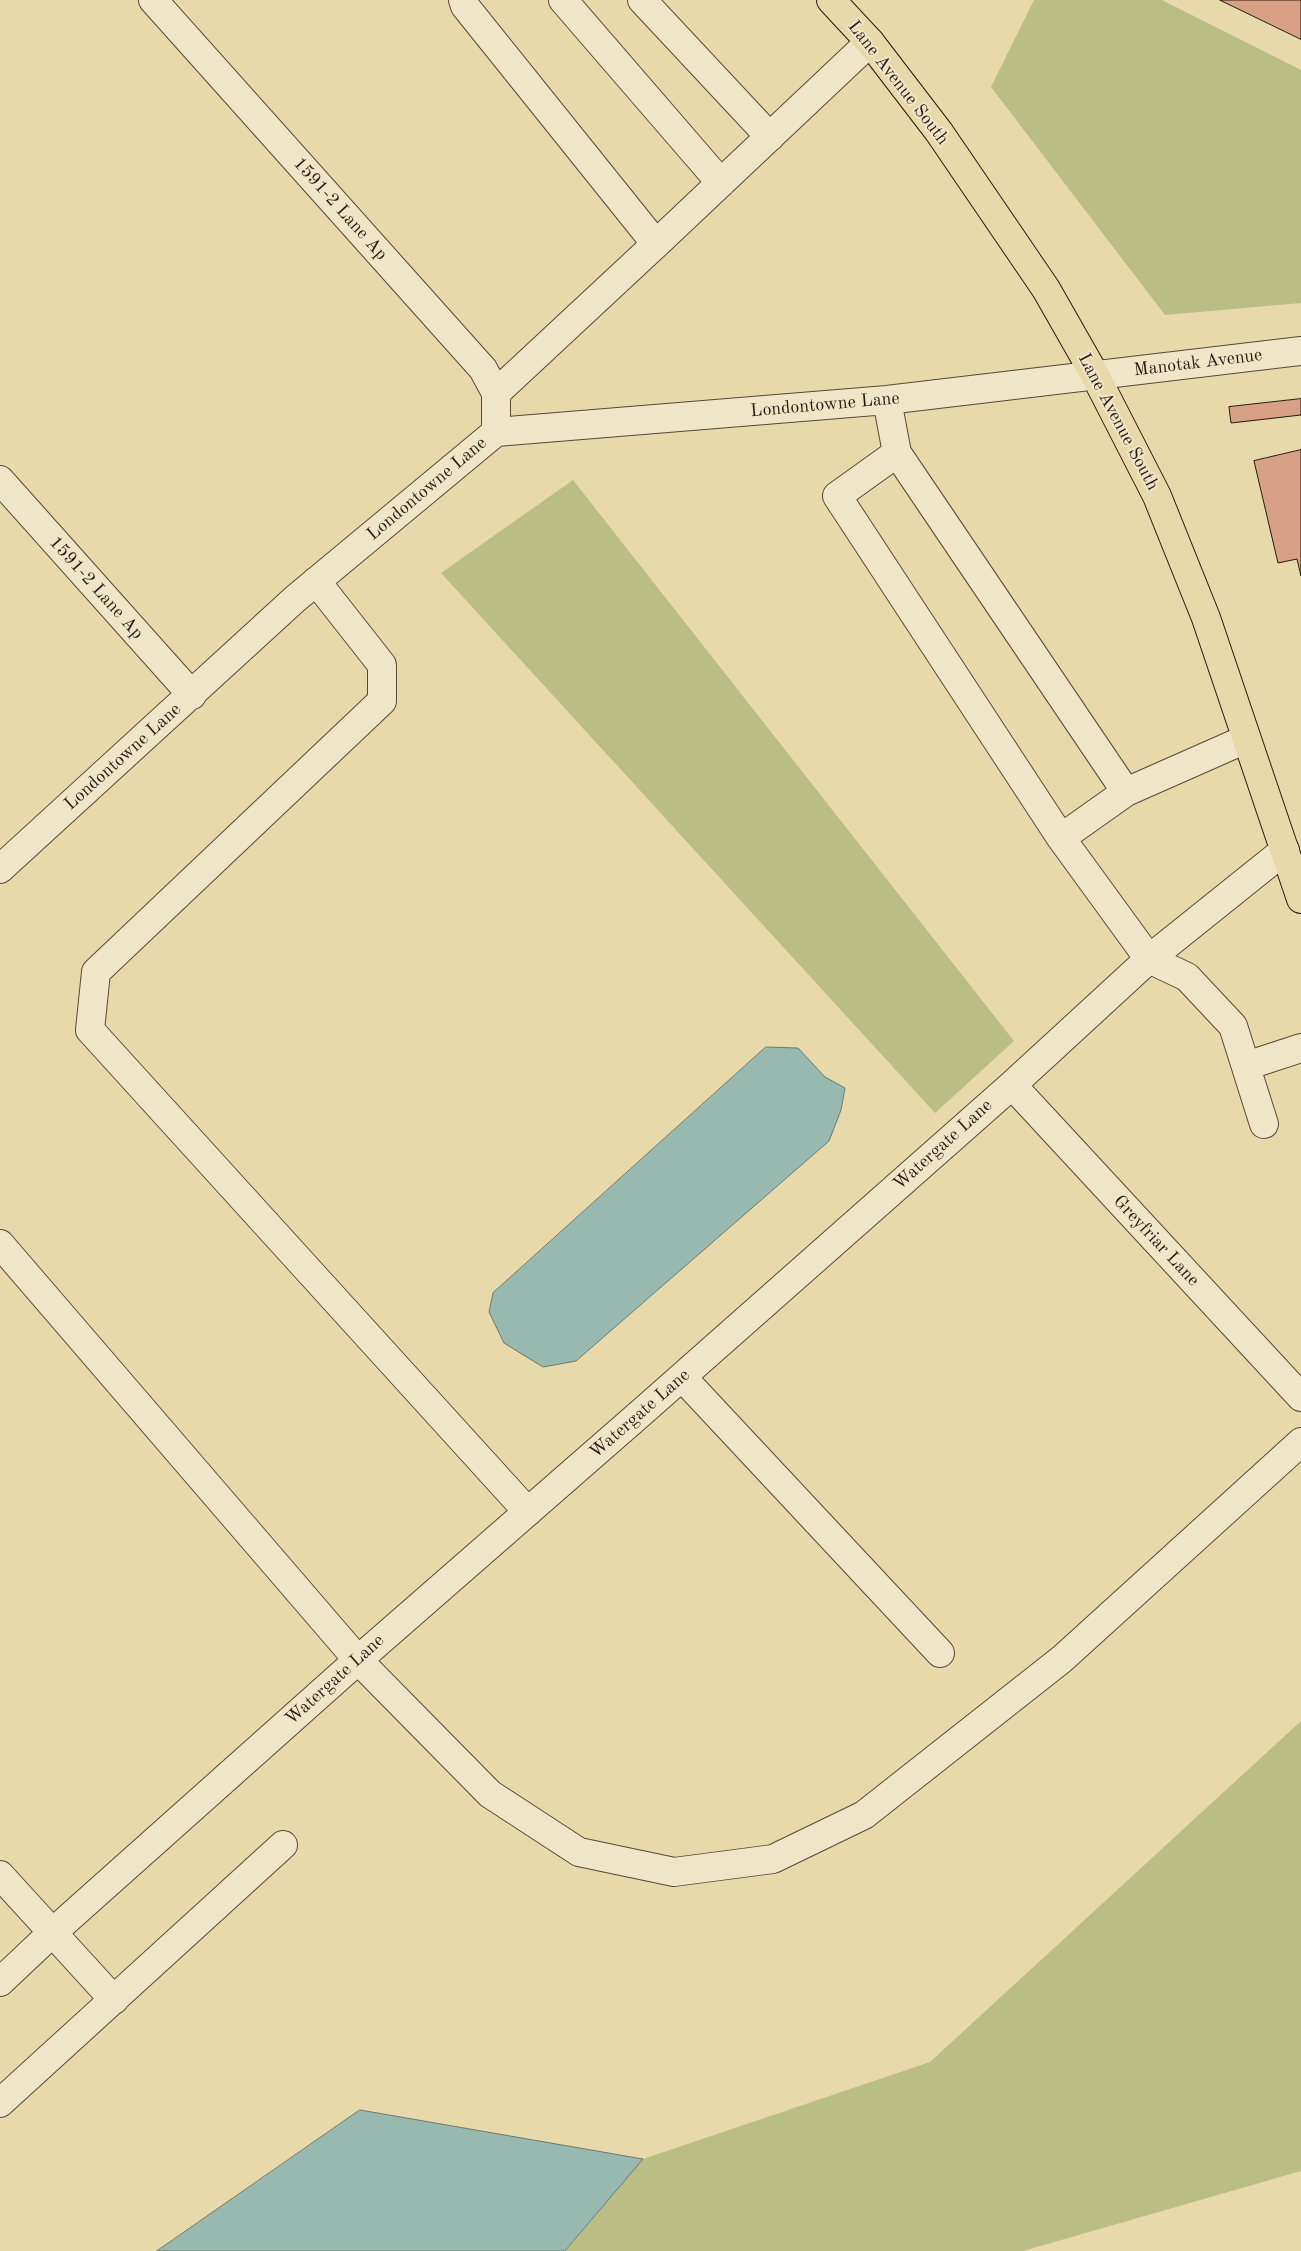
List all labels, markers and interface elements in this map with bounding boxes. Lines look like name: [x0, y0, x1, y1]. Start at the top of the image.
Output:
street label: Lane Avenue South: [843, 16, 953, 150]
street label: 1591-2 Lane Ap: [288, 153, 392, 265]
street label: Manotak Avenue: [1132, 344, 1264, 382]
street label: Lane Avenue South: [1073, 350, 1163, 494]
street label: Londontowne Lane: [750, 388, 900, 422]
street label: Londontowne Lane: [363, 433, 491, 545]
street label: 1591-2 Lane Ap: [44, 532, 148, 644]
street label: Londontowne Lane: [60, 699, 186, 815]
street label: Watergate Lane: [889, 1095, 997, 1195]
street label: Greyfriar Lane: [1108, 1191, 1204, 1291]
street label: Watergate Lane: [585, 1365, 695, 1463]
street label: Watergate Lane: [281, 1630, 389, 1730]

